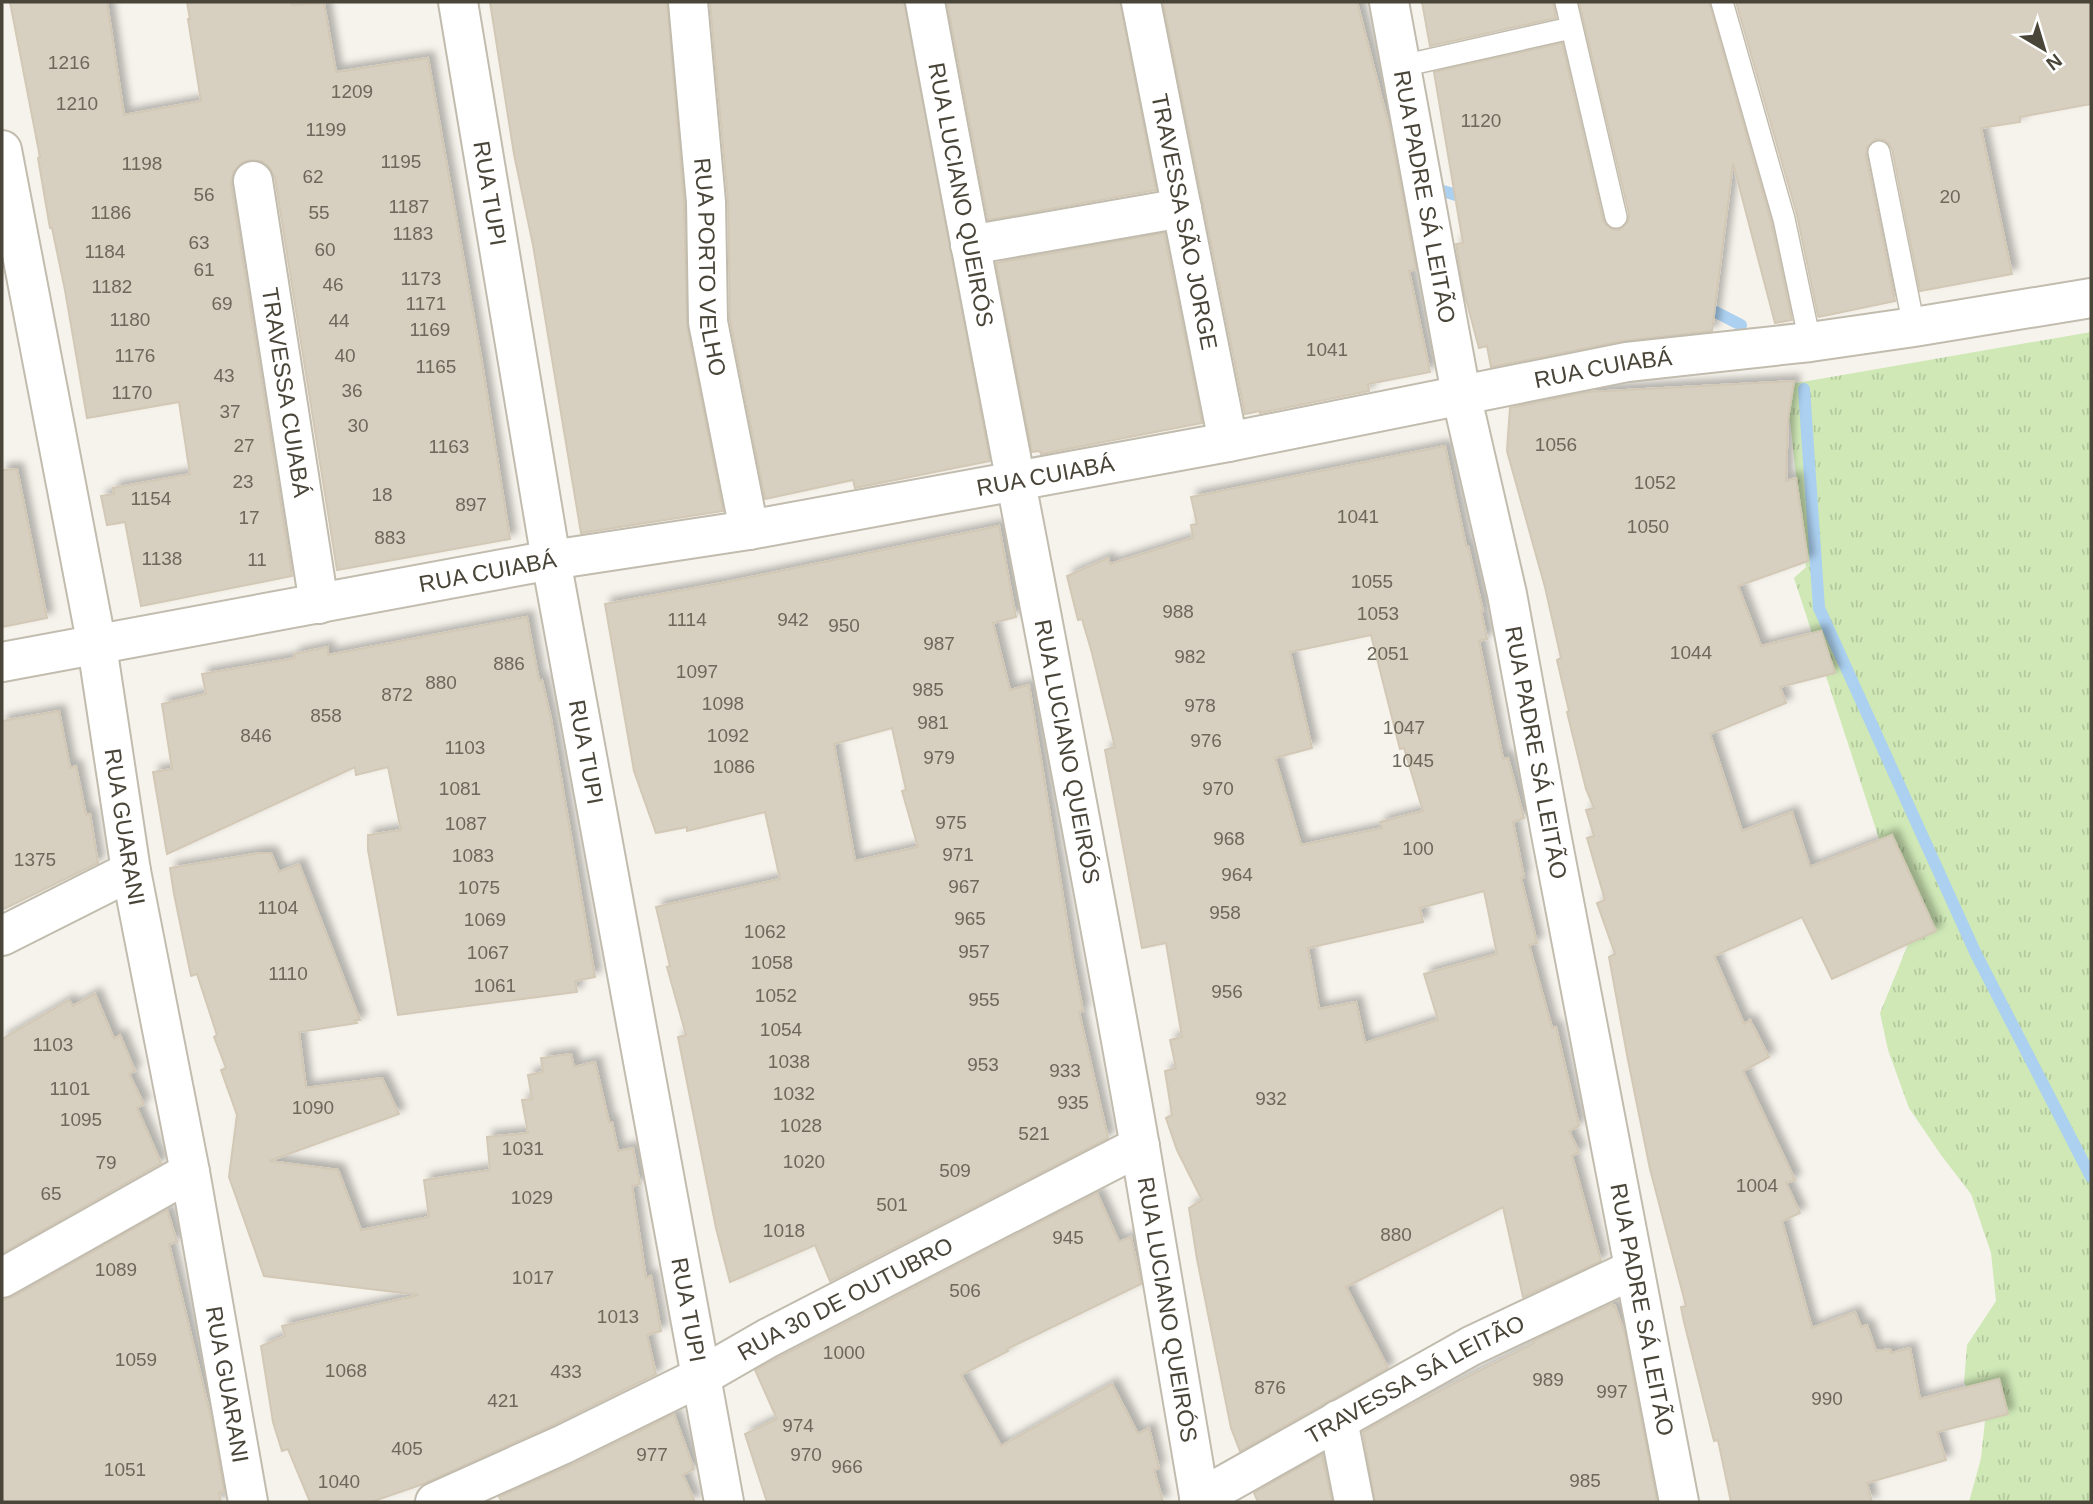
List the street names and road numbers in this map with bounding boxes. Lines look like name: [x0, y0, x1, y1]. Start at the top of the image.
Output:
street label: RUA LUCIANO QUEIRÓS: [923, 60, 999, 329]
street label: RUA PADRE SÁ LEITÃO: [1389, 68, 1461, 325]
street label: TRAVESSA SÃO JORGE: [1146, 92, 1222, 352]
street label: RUA TUPI: [468, 139, 511, 248]
street label: RUA PORTO VELHO: [689, 157, 731, 378]
street label: TRAVESSA CUIABÁ: [257, 286, 315, 500]
street label: RUA CUIABÁ: [1532, 344, 1674, 393]
street label: RUA CUIABÁ: [974, 450, 1117, 501]
street label: RUA CUIABÁ: [417, 546, 559, 597]
street label: RUA LUCIANO QUEIRÓS: [1030, 617, 1105, 886]
street label: RUA PADRE SÁ LEITÃO: [1500, 624, 1572, 881]
street label: RUA TUPI: [564, 698, 609, 806]
street label: RUA GUARANI: [100, 747, 150, 908]
street label: RUA LUCIANO QUEIRÓS: [1133, 1175, 1202, 1444]
street label: RUA PADRE SÁ LEITÃO: [1605, 1181, 1679, 1438]
street label: RUA 30 DE OUTUBRO: [733, 1232, 957, 1366]
street label: RUA TUPI: [666, 1255, 711, 1364]
street label: RUA GUARANI: [201, 1304, 254, 1465]
street label: TRAVESSA SÁ LEITÃO: [1301, 1310, 1529, 1449]

